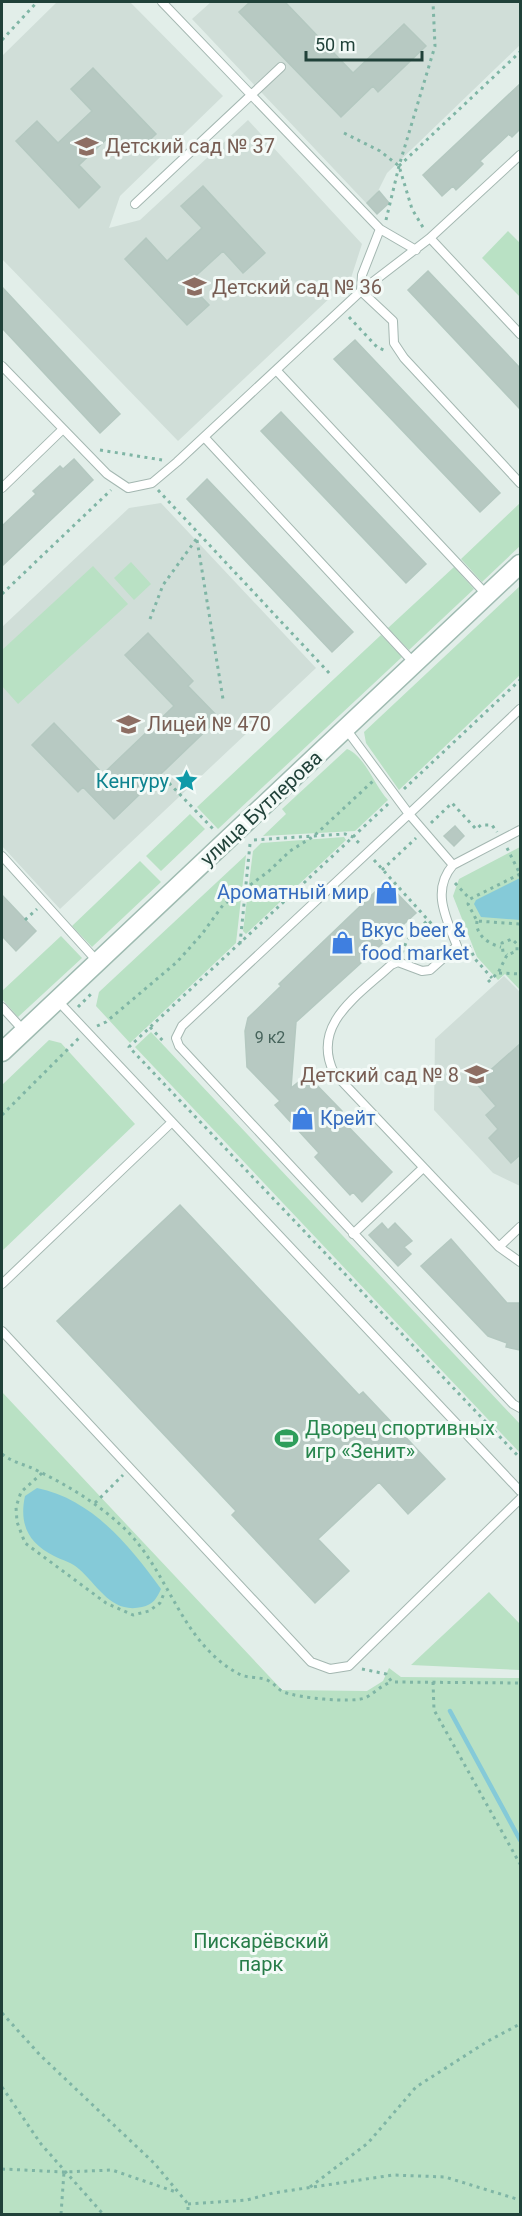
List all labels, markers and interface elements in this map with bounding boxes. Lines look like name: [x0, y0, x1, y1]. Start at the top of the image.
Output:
scale bar: [306, 24, 422, 62]
text: 50 m: [315, 34, 355, 55]
school or university icon: Детский сад № 37: [74, 133, 100, 159]
place label: Детский сад № 37: [105, 134, 275, 158]
school or university icon: Детский сад № 36: [181, 274, 207, 300]
place label: Детский сад № 36: [212, 275, 382, 299]
school or university icon: Лицей № 470: [116, 711, 142, 737]
place label: Лицей № 470: [147, 712, 271, 736]
street label: улица Бутлерова: [195, 745, 327, 871]
place icon: Кенгуру: [174, 768, 200, 794]
place label: Кенгуру: [96, 769, 170, 793]
shop icon: Ароматный мир: [374, 879, 400, 905]
place label: Ароматный мир: [217, 880, 369, 904]
place label: Вкус beer & food market: [361, 918, 469, 965]
shop icon: Вкус beer & food market: [330, 929, 356, 955]
house number: 9 к2: [255, 1028, 285, 1047]
school or university icon: Детский сад № 8: [464, 1062, 490, 1088]
place label: Детский сад № 8: [300, 1063, 459, 1087]
shop icon: Крейт: [289, 1105, 315, 1131]
place label: Крейт: [320, 1106, 376, 1130]
place label: Дворец спортивных игр «Зенит»: [305, 1416, 495, 1463]
sports icon: Дворец спортивных игр «Зенит»: [274, 1426, 300, 1452]
park label: Пискарёвский парк: [193, 1929, 329, 1976]

